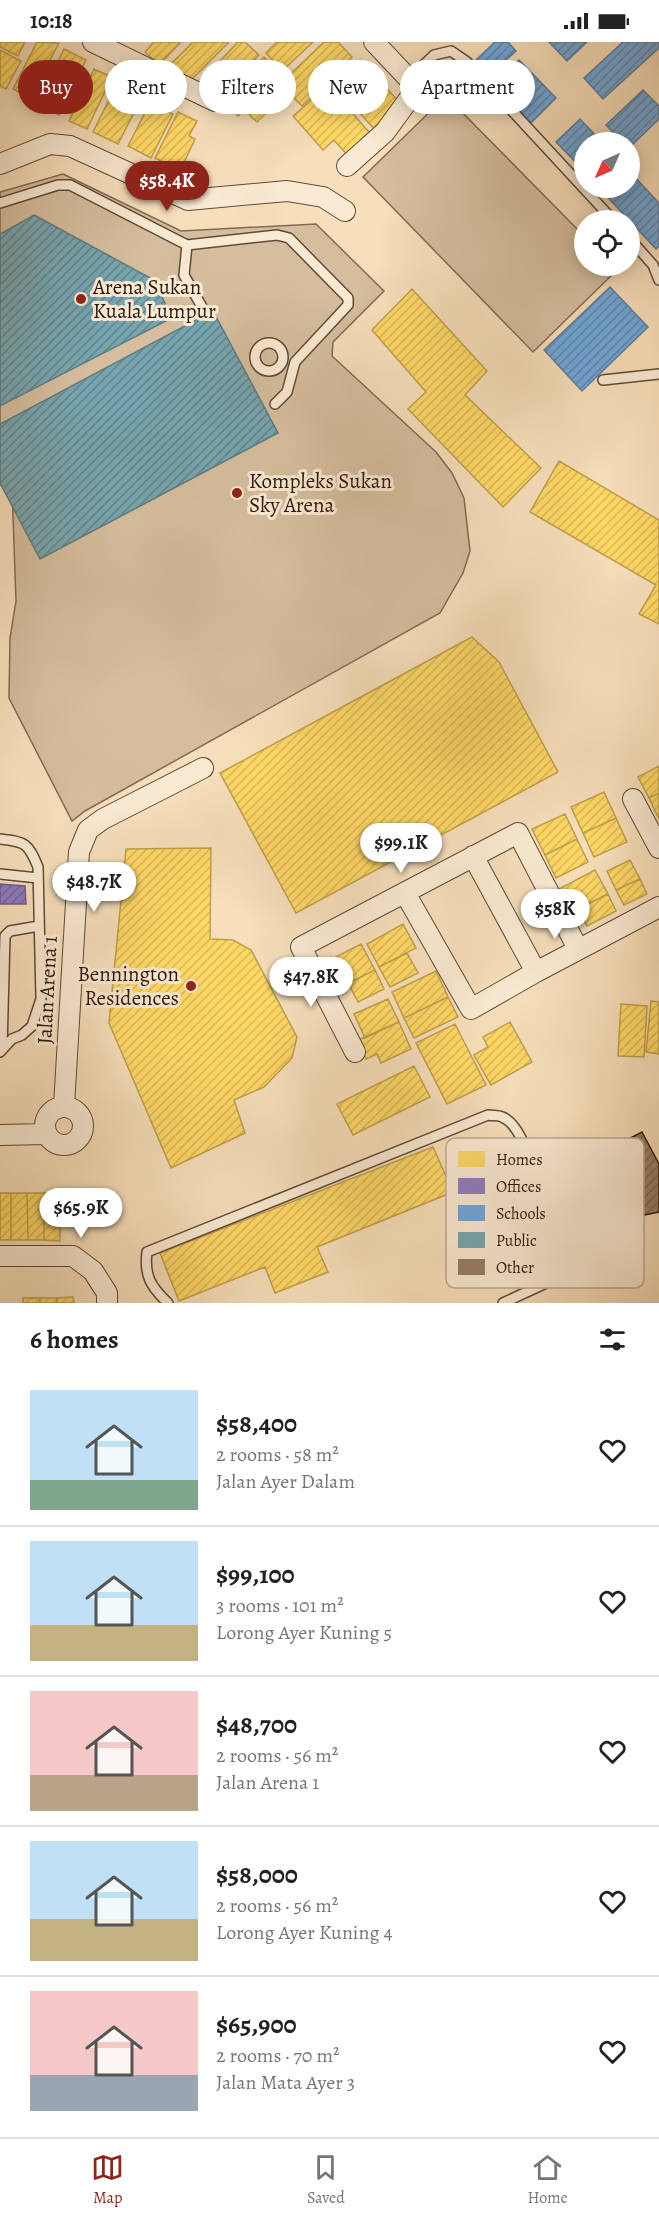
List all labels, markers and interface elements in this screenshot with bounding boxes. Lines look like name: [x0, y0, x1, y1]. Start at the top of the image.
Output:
text: 10:18: [30, 6, 73, 36]
chip: Buy: [18, 60, 93, 114]
chip: Rent: [105, 60, 187, 114]
chip: Filters: [199, 60, 296, 114]
chip: New: [308, 60, 388, 114]
chip: Apartment: [400, 60, 535, 114]
north arrow: [574, 132, 640, 198]
map controls: [574, 132, 640, 276]
pin: $58.4K: [118, 161, 216, 212]
text: $58.4K: [139, 167, 195, 194]
button: locate: [574, 210, 640, 276]
place label: Arena Sukan Kuala Lumpur: [92, 273, 216, 325]
marker: Arena Sukan Kuala Lumpur: [74, 292, 88, 306]
place label: Kompleks Sukan Sky Arena: [249, 467, 392, 519]
marker: Kompleks Sukan Sky Arena: [230, 486, 244, 500]
pin: $99.1K: [352, 823, 450, 874]
text: $99.1K: [374, 829, 428, 856]
pin: $48.7K: [45, 862, 143, 913]
text: $48.7K: [66, 868, 122, 895]
pin: $58K: [519, 889, 591, 940]
text: $58K: [535, 895, 575, 922]
street label: Jalan Arena 1: [30, 935, 64, 1045]
pin: $47.8K: [262, 957, 360, 1008]
place label: Bennington Residences: [77, 960, 179, 1012]
text: $47.8K: [283, 963, 339, 990]
marker: Bennington Residences: [184, 979, 198, 993]
legend: [446, 1138, 644, 1288]
text: Homes: [496, 1149, 543, 1171]
text: Offices: [496, 1176, 541, 1198]
pin: $65.9K: [32, 1188, 130, 1239]
text: $65.9K: [53, 1194, 109, 1221]
text: Schools: [496, 1203, 546, 1225]
text: Public: [496, 1230, 537, 1252]
text: Other: [496, 1257, 534, 1279]
text: 6 homes: [30, 1322, 119, 1357]
icon: filters: [596, 1323, 629, 1356]
text: $58,400: [216, 1406, 297, 1441]
icon: home: [78, 1414, 150, 1486]
icon: heart: [596, 1434, 629, 1467]
text: 2 rooms · 58 m²: [216, 1441, 339, 1468]
text: Jalan Ayer Dalam: [216, 1468, 355, 1495]
text: $99,100: [216, 1557, 295, 1592]
icon: home: [78, 1565, 150, 1637]
icon: heart: [596, 1585, 629, 1618]
text: 3 rooms · 101 m²: [216, 1592, 344, 1619]
text: Lorong Ayer Kuning 5: [216, 1619, 392, 1646]
text: $48,700: [216, 1707, 297, 1742]
icon: home: [78, 1715, 150, 1787]
icon: heart: [596, 1735, 629, 1768]
text: 2 rooms · 56 m²: [216, 1742, 338, 1769]
text: Jalan Arena 1: [216, 1769, 319, 1796]
text: $58,000: [216, 1857, 298, 1892]
icon: home: [78, 1865, 150, 1937]
icon: heart: [596, 1885, 629, 1918]
text: 2 rooms · 56 m²: [216, 1892, 338, 1919]
text: Lorong Ayer Kuning 4: [216, 1919, 393, 1946]
text: $65,900: [216, 2007, 297, 2042]
icon: home: [78, 2015, 150, 2087]
icon: heart: [596, 2035, 629, 2068]
text: 2 rooms · 70 m²: [216, 2042, 340, 2069]
text: Jalan Mata Ayer 3: [216, 2069, 355, 2096]
tab: Map: [91, 2151, 124, 2209]
tab: Saved: [307, 2151, 345, 2209]
tab: Home: [527, 2151, 568, 2209]

